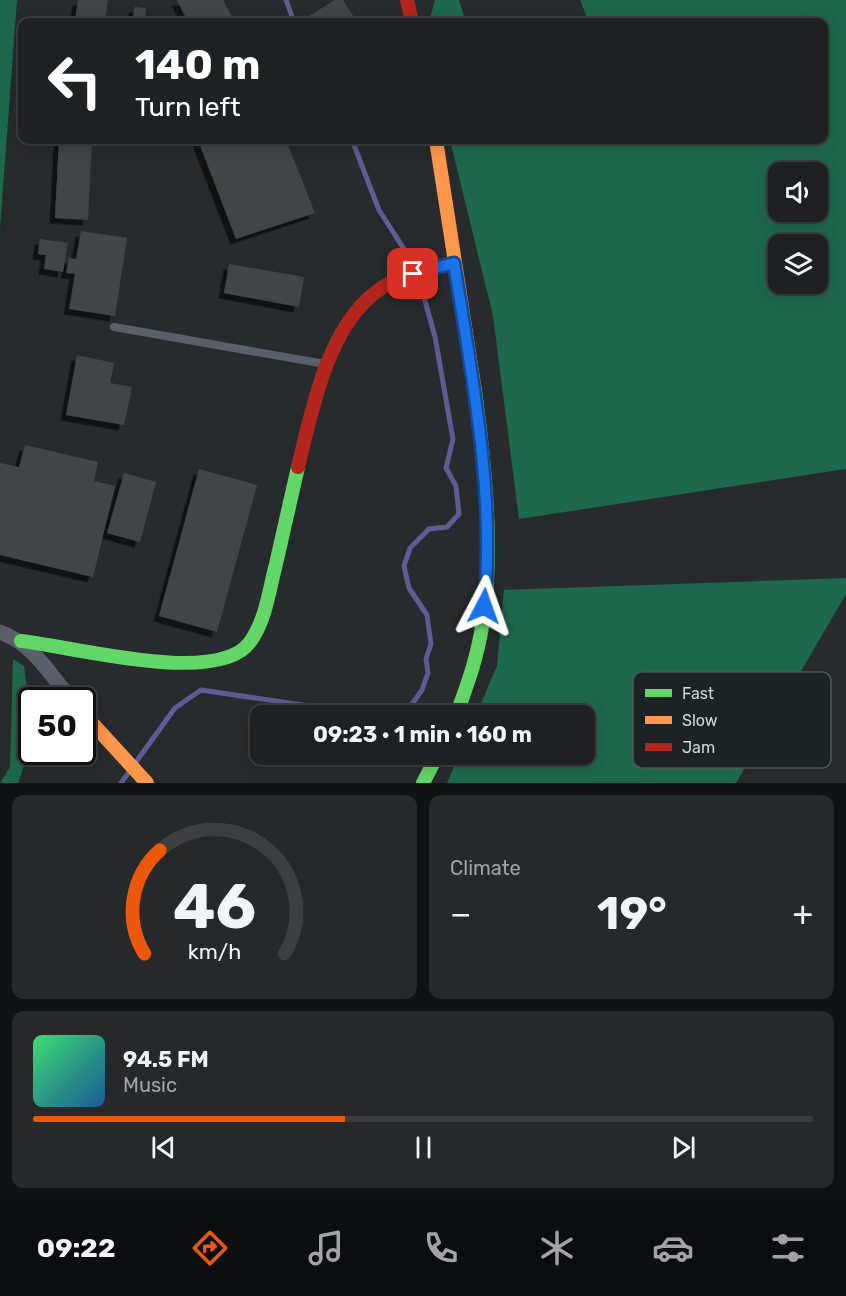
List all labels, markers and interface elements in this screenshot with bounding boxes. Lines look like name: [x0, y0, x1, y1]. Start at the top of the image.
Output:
text: 140 m: [135, 40, 261, 90]
icon: left: [36, 42, 114, 120]
text: Turn left: [135, 91, 240, 123]
map controls: [768, 162, 828, 294]
button: sound: [768, 162, 828, 222]
button: layers: [768, 234, 828, 294]
pin: [387, 248, 438, 299]
icon: arrive: [396, 257, 429, 290]
position arrow: [452, 574, 516, 638]
legend: [633, 672, 831, 768]
text: Fast: [682, 684, 714, 703]
speed limit sign: 50: [18, 687, 96, 765]
text: Slow: [682, 711, 718, 730]
text: 09:23 · 1 min · 160 m: [313, 721, 532, 748]
text: Jam: [682, 738, 715, 757]
text: Climate: [450, 856, 521, 880]
text: 46: [173, 870, 256, 944]
text: 19°: [597, 887, 667, 940]
text: −: [450, 894, 471, 933]
text: +: [792, 894, 813, 933]
text: km/h: [188, 939, 241, 964]
text: 94.5 FM: [123, 1046, 209, 1073]
text: Music: [123, 1073, 177, 1097]
icon: previous: [147, 1131, 180, 1164]
icon: pause: [407, 1131, 440, 1164]
icon: next: [667, 1131, 700, 1164]
icon: directions: [189, 1227, 231, 1269]
icon: music: [305, 1227, 347, 1269]
icon: phone: [420, 1227, 462, 1269]
icon: climate: [536, 1227, 578, 1269]
icon: car: [652, 1227, 694, 1269]
icon: filters: [767, 1227, 809, 1269]
text: 09:22: [37, 1232, 115, 1264]

